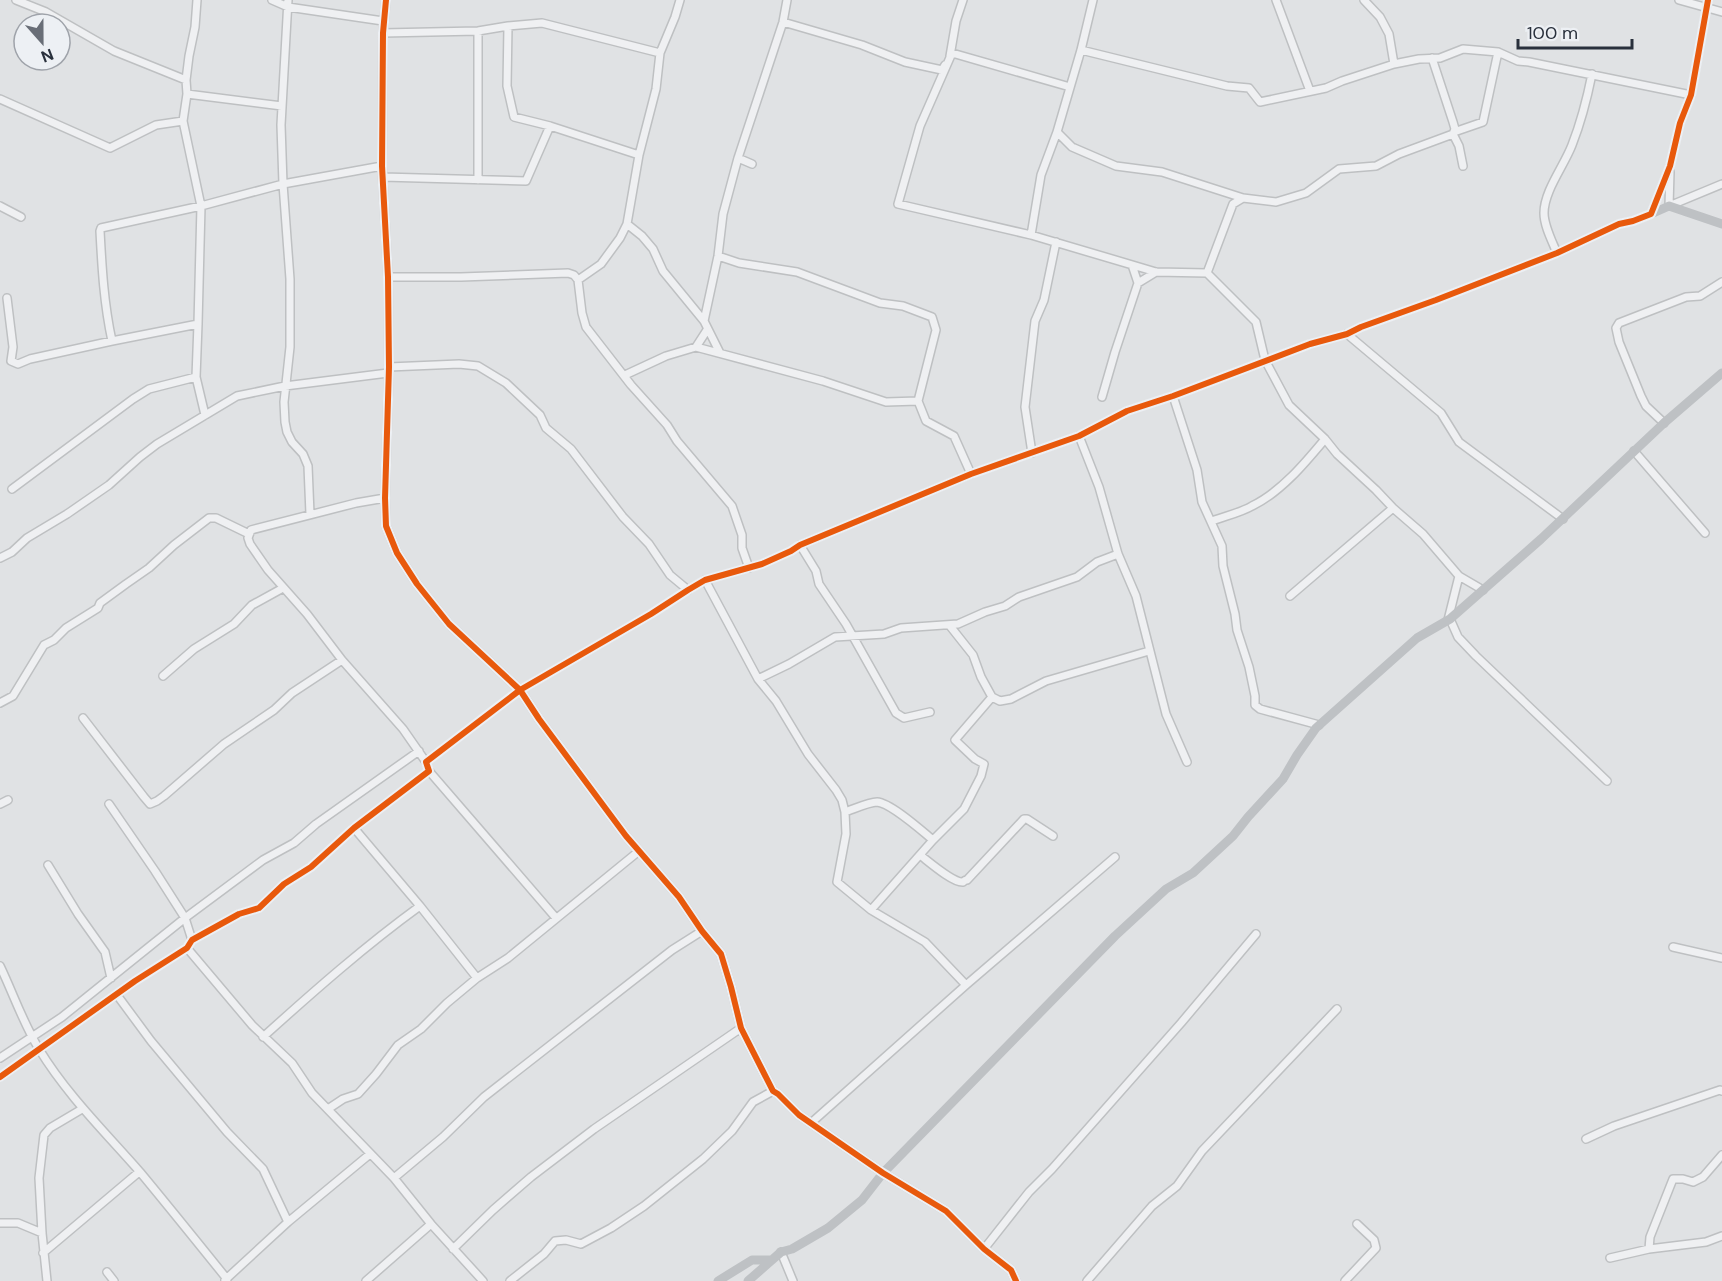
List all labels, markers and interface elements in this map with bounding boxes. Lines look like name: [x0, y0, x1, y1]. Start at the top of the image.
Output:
north arrow: [12, 12, 72, 72]
scale bar: [1518, 12, 1632, 50]
text: 100 m: [1527, 21, 1578, 45]
text: N: [38, 44, 56, 67]

